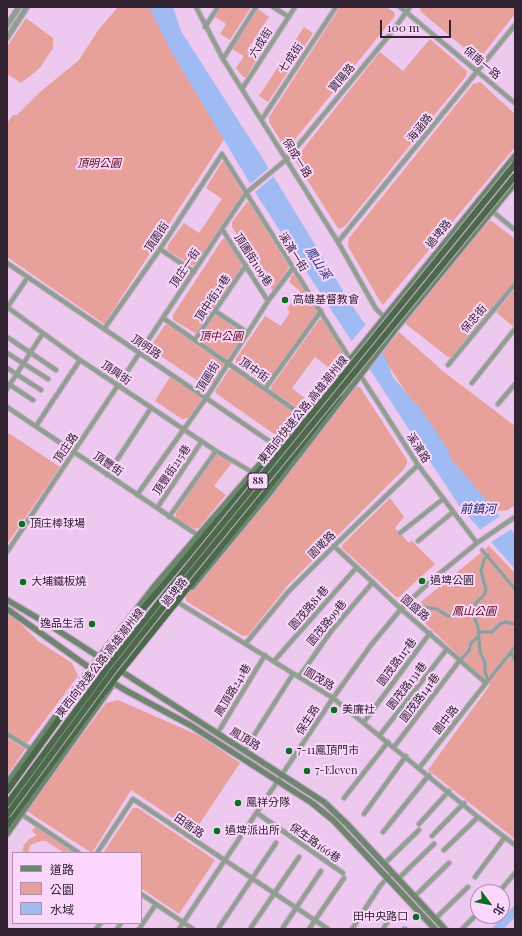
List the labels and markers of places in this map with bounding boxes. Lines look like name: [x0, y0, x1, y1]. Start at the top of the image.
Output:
place label: 高雄基督教會: [293, 293, 359, 307]
marker: 高雄基督教會: [280, 295, 290, 305]
place label: 頂庄棒球場: [30, 517, 85, 531]
marker: 頂庄棒球場: [17, 519, 27, 529]
place label: 過埤公園: [430, 574, 474, 588]
place label: 大埔鐵板燒: [31, 575, 86, 589]
marker: 過埤公園: [417, 576, 427, 586]
marker: 大埔鐵板燒: [18, 577, 28, 587]
place label: 逸品生活: [40, 617, 84, 631]
marker: 逸品生活: [87, 619, 97, 629]
place label: 美廉社: [342, 703, 375, 717]
marker: 美廉社: [329, 705, 339, 715]
place label: 7-11鳳頂門市: [297, 744, 359, 758]
marker: 7-11鳳頂門市: [284, 746, 294, 756]
place label: 7-Eleven: [315, 764, 357, 778]
marker: 7-Eleven: [302, 766, 312, 776]
place label: 鳳祥分隊: [246, 796, 290, 810]
marker: 鳳祥分隊: [233, 798, 243, 808]
place label: 過埤派出所: [225, 824, 280, 838]
marker: 過埤派出所: [212, 826, 222, 836]
place label: 田中央路口: [353, 910, 408, 924]
marker: 田中央路口: [411, 912, 421, 922]

